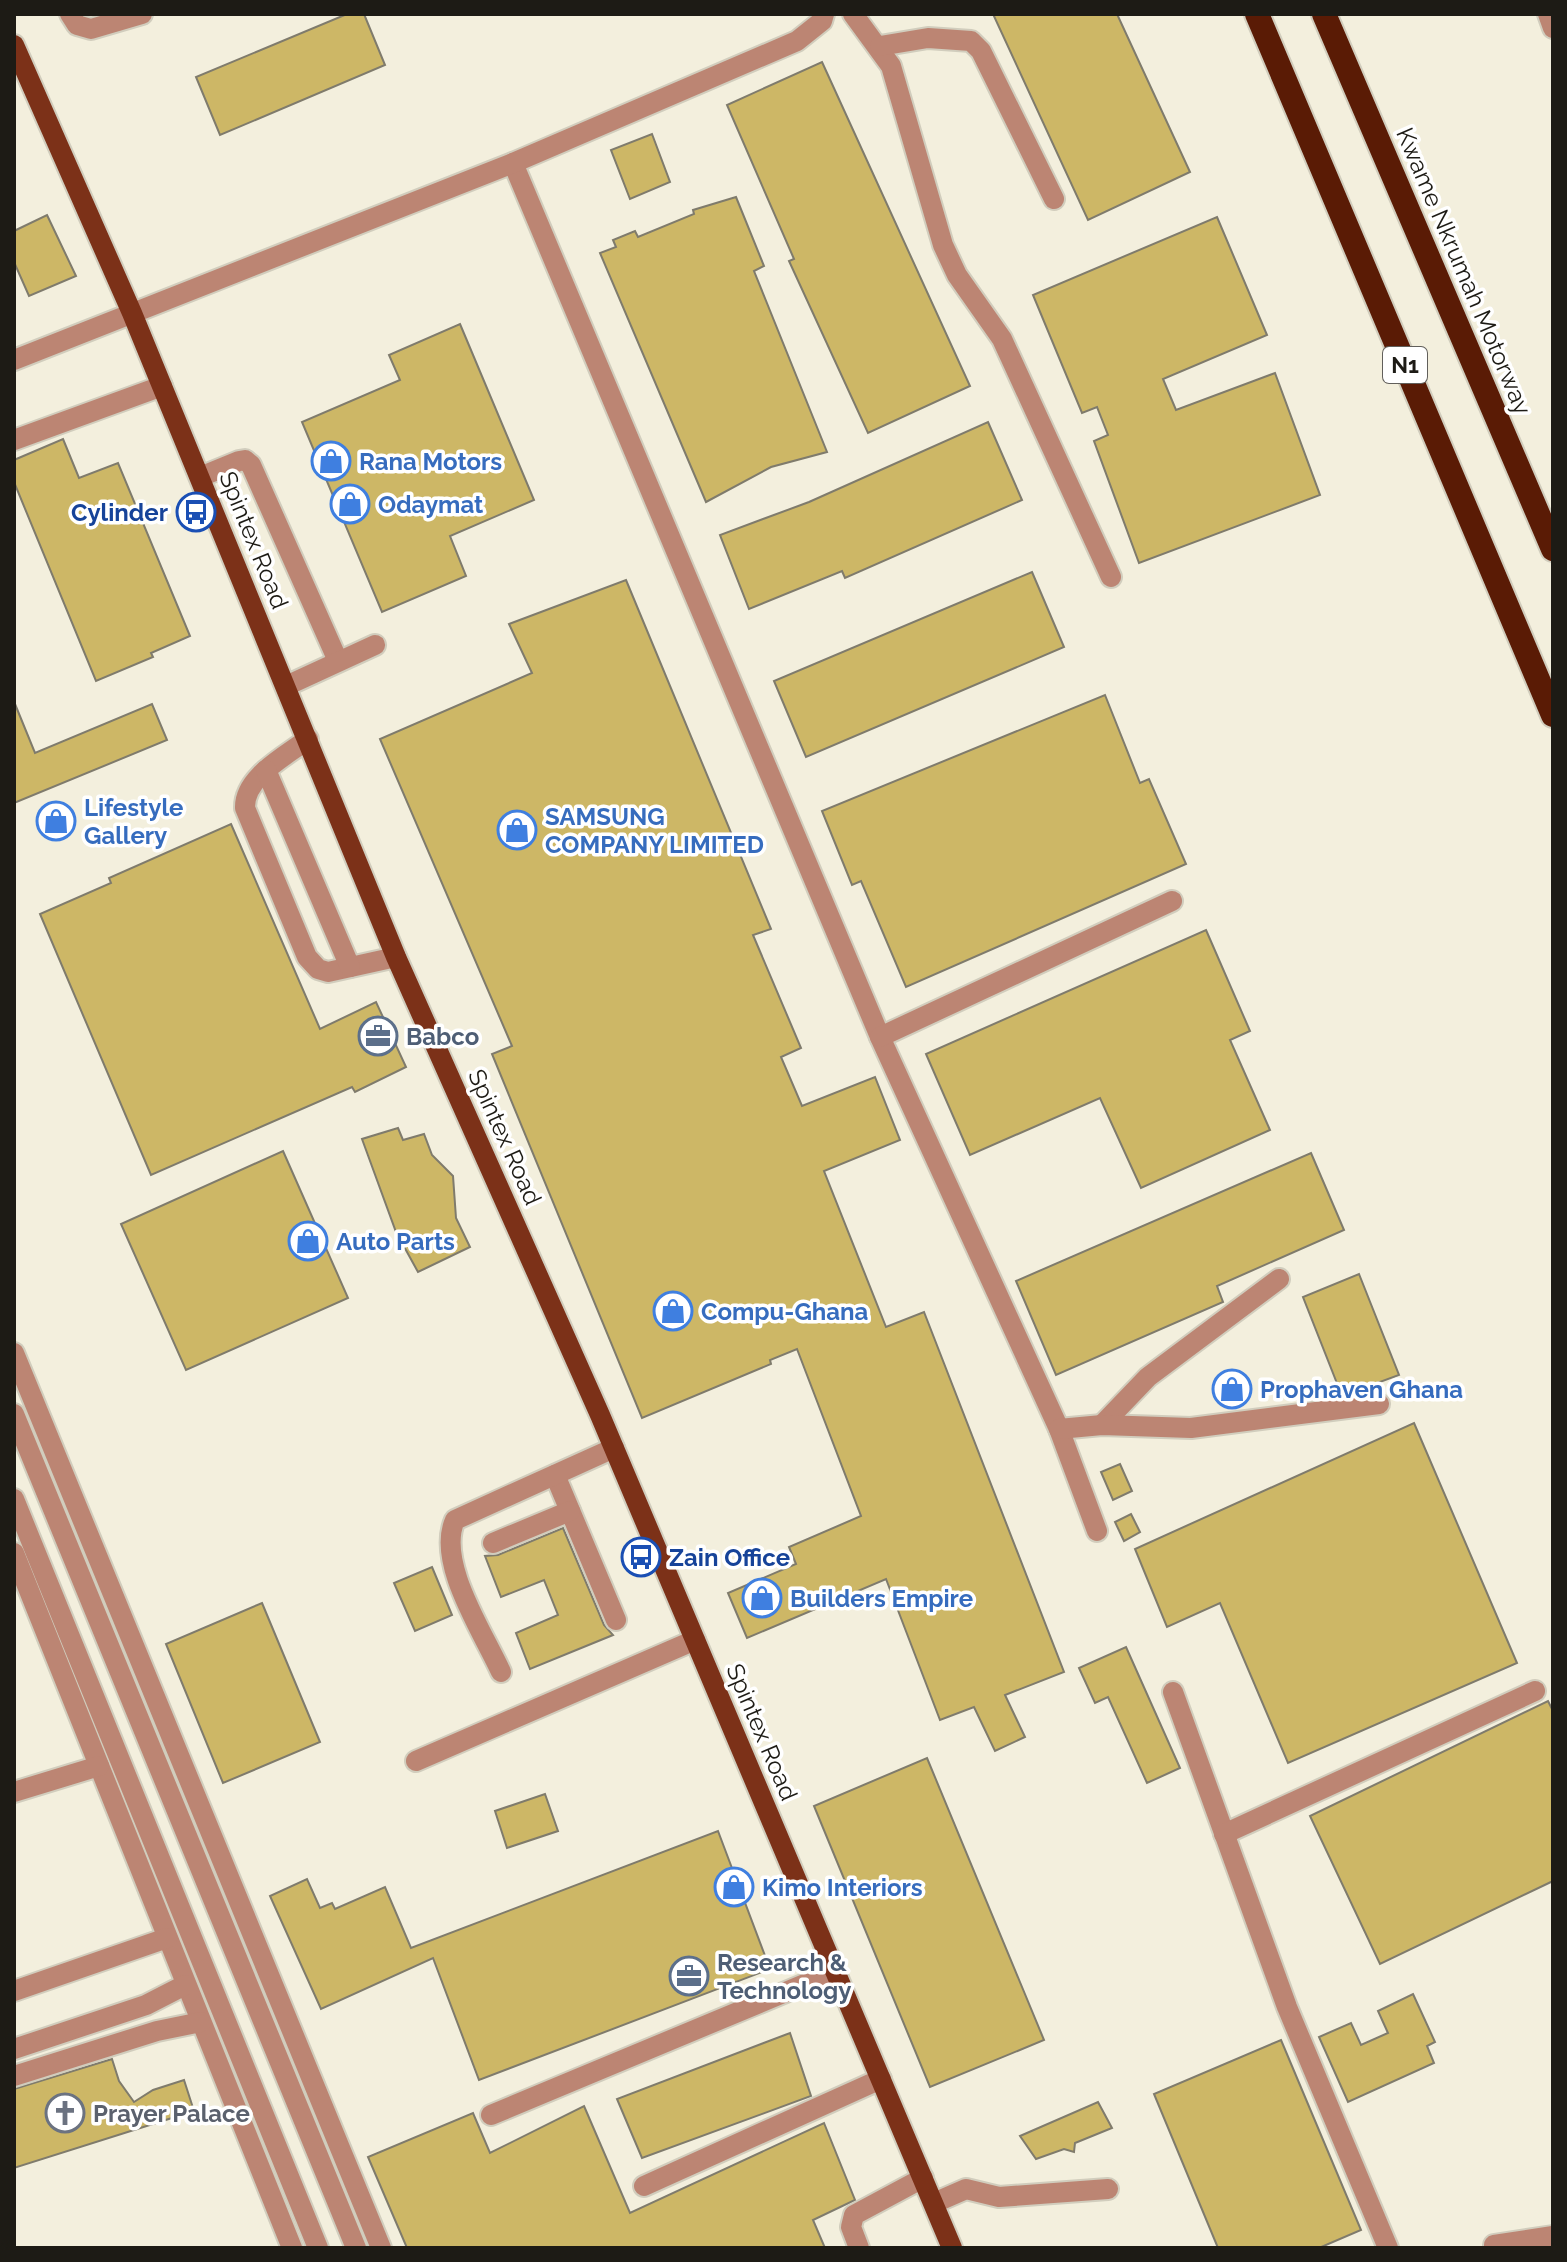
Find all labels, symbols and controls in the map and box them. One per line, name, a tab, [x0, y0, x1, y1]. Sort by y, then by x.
street label: Kwame Nkrumah Motorway	[1390, 123, 1538, 419]
road number: N1	[1383, 347, 1427, 383]
shop icon: Rana Motors	[310, 440, 352, 482]
place label: Rana Motors	[359, 447, 502, 476]
street label: Spintex Road	[213, 467, 295, 613]
shop icon: Odaymat	[329, 483, 371, 525]
place label: Odaymat	[378, 490, 483, 519]
bus stop icon: Cylinder	[175, 491, 217, 533]
place label: Cylinder	[71, 498, 168, 527]
place label: Lifestyle Gallery	[84, 793, 183, 850]
shop icon: Lifestyle Gallery	[35, 800, 77, 842]
place label: SAMSUNG COMPANY LIMITED	[545, 802, 764, 859]
shop icon: SAMSUNG COMPANY LIMITED	[496, 809, 538, 851]
office icon: Babco	[357, 1015, 399, 1057]
place label: Babco	[406, 1022, 479, 1051]
street label: Spintex Road	[462, 1065, 548, 1209]
shop icon: Auto Parts	[287, 1220, 329, 1262]
place label: Auto Parts	[336, 1227, 455, 1256]
shop icon: Compu-Ghana	[652, 1290, 694, 1332]
place label: Compu-Ghana	[701, 1297, 869, 1326]
shop icon: Prophaven Ghana	[1211, 1368, 1253, 1410]
place label: Prophaven Ghana	[1260, 1375, 1463, 1404]
bus stop icon: Zain Office	[620, 1536, 662, 1578]
place label: Zain Office	[669, 1543, 790, 1572]
shop icon: Builders Empire	[741, 1577, 783, 1619]
place label: Builders Empire	[790, 1584, 973, 1613]
street label: Spintex Road	[720, 1659, 804, 1805]
shop icon: Kimo Interiors	[713, 1866, 755, 1908]
place label: Kimo Interiors	[762, 1873, 923, 1902]
place label: Research & Technology	[717, 1948, 852, 2005]
office icon: Research & Technology	[668, 1955, 710, 1997]
church icon: Prayer Palace	[44, 2092, 86, 2134]
place label: Prayer Palace	[93, 2099, 250, 2128]

